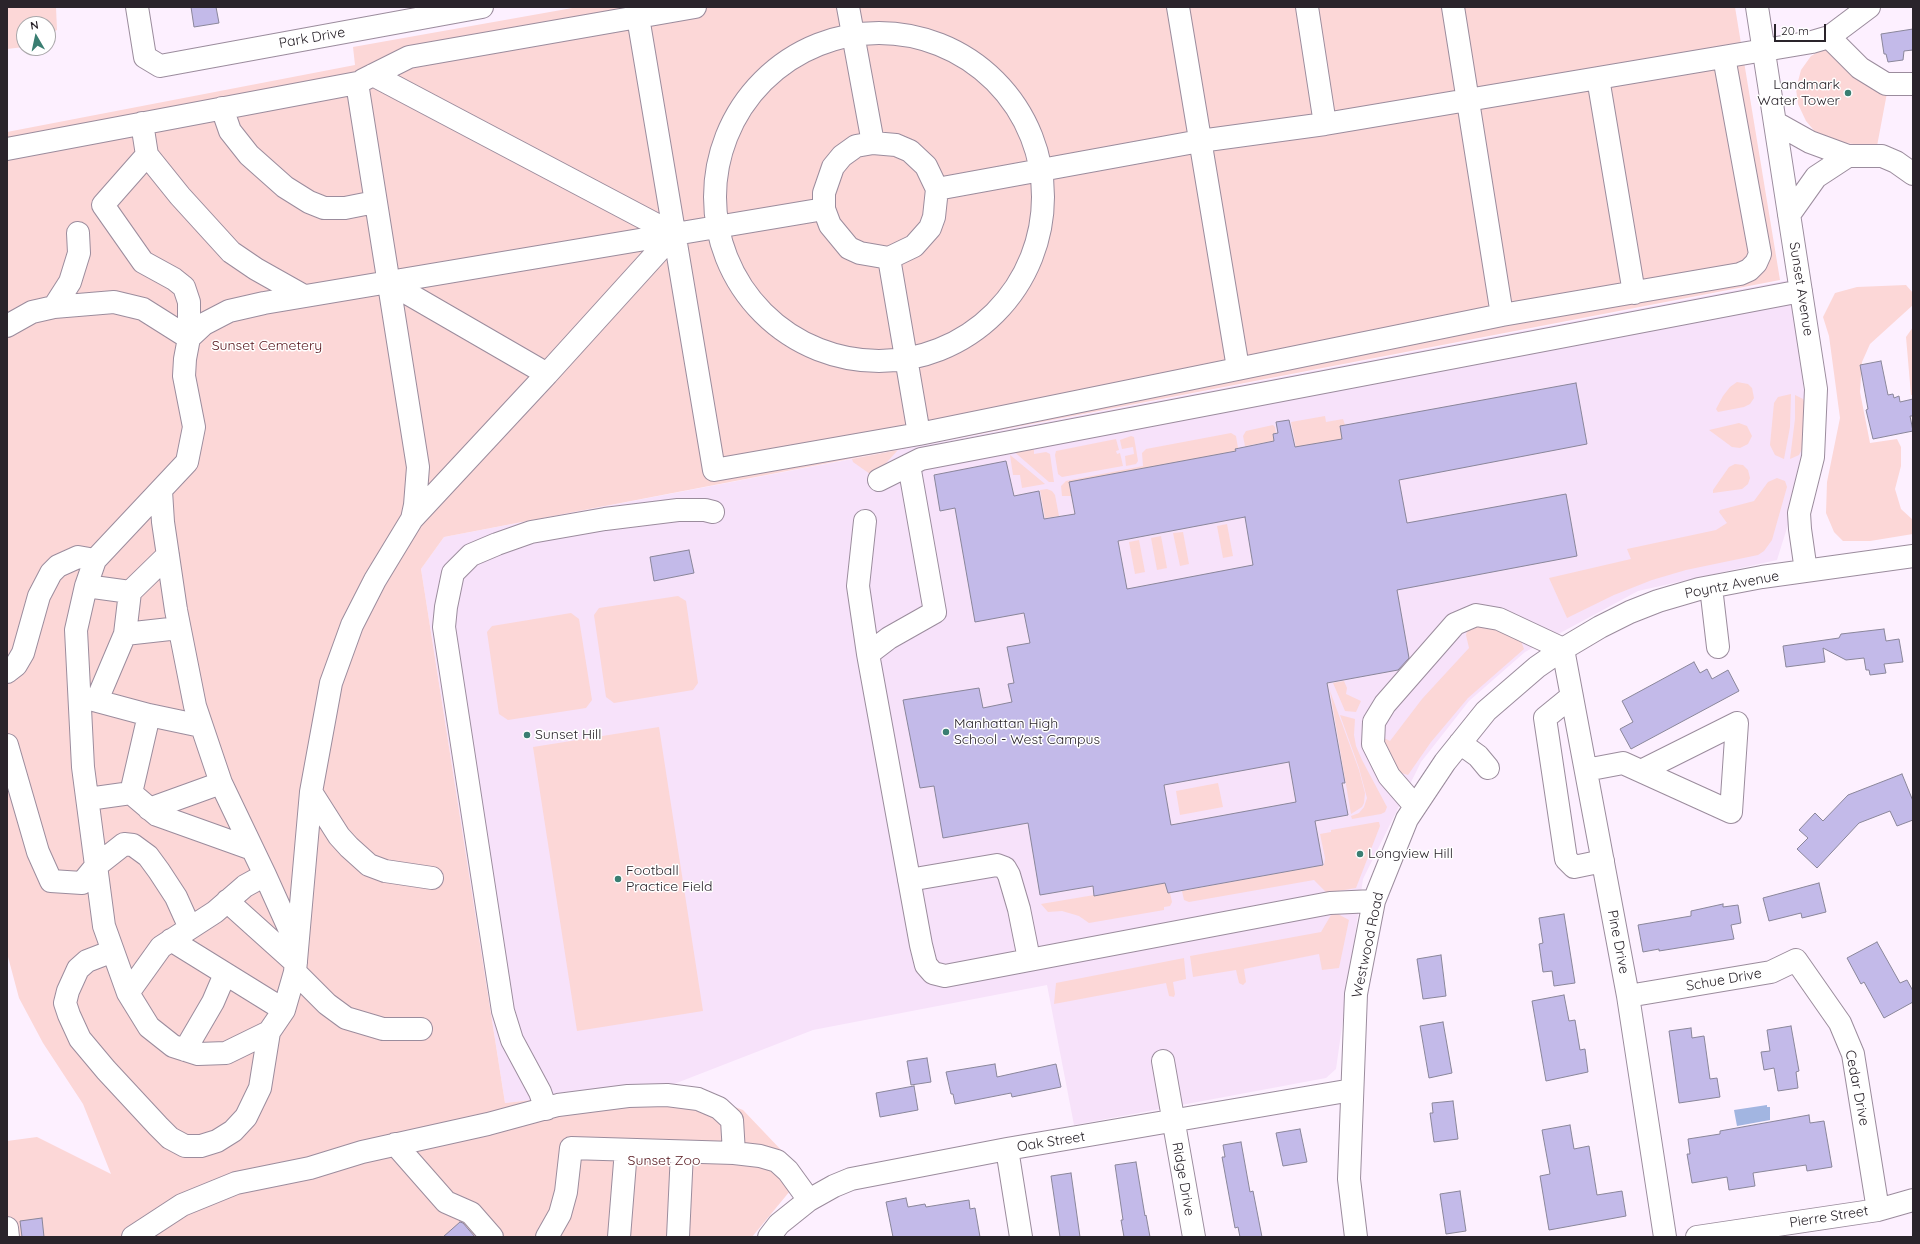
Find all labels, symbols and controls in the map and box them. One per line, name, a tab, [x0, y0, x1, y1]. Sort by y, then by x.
north arrow	[16, 16, 56, 56]
scale bar	[1776, 16, 1828, 42]
text: N	[29, 18, 39, 33]
text: 20 m	[1781, 23, 1809, 38]
street label: Park Drive	[277, 24, 347, 52]
place label: Landmark Water Tower	[1757, 77, 1840, 110]
marker: Landmark Water Tower	[1843, 88, 1853, 98]
street label: Sunset Avenue	[1785, 241, 1817, 337]
park label: Sunset Cemetery	[212, 338, 322, 354]
street label: Poyntz Avenue	[1683, 568, 1781, 602]
place label: Manhattan High School - West Campus	[954, 716, 1100, 748]
place label: Sunset Hill	[535, 727, 601, 743]
marker: Manhattan High School - West Campus	[941, 727, 951, 737]
marker: Sunset Hill	[522, 730, 532, 740]
place label: Longview Hill	[1368, 846, 1453, 862]
marker: Longview Hill	[1355, 849, 1365, 859]
place label: Football Practice Field	[626, 863, 712, 896]
marker: Football Practice Field	[613, 874, 623, 884]
street label: Westwood Road	[1349, 891, 1387, 999]
street label: Pine Drive	[1604, 909, 1632, 975]
street label: Schue Drive	[1685, 965, 1763, 995]
street label: Cedar Drive	[1841, 1049, 1873, 1127]
street label: Oak Street	[1016, 1128, 1086, 1156]
street label: Ridge Drive	[1168, 1141, 1198, 1217]
park label: Sunset Zoo	[628, 1153, 700, 1169]
street label: Pierre Street	[1788, 1202, 1870, 1232]

